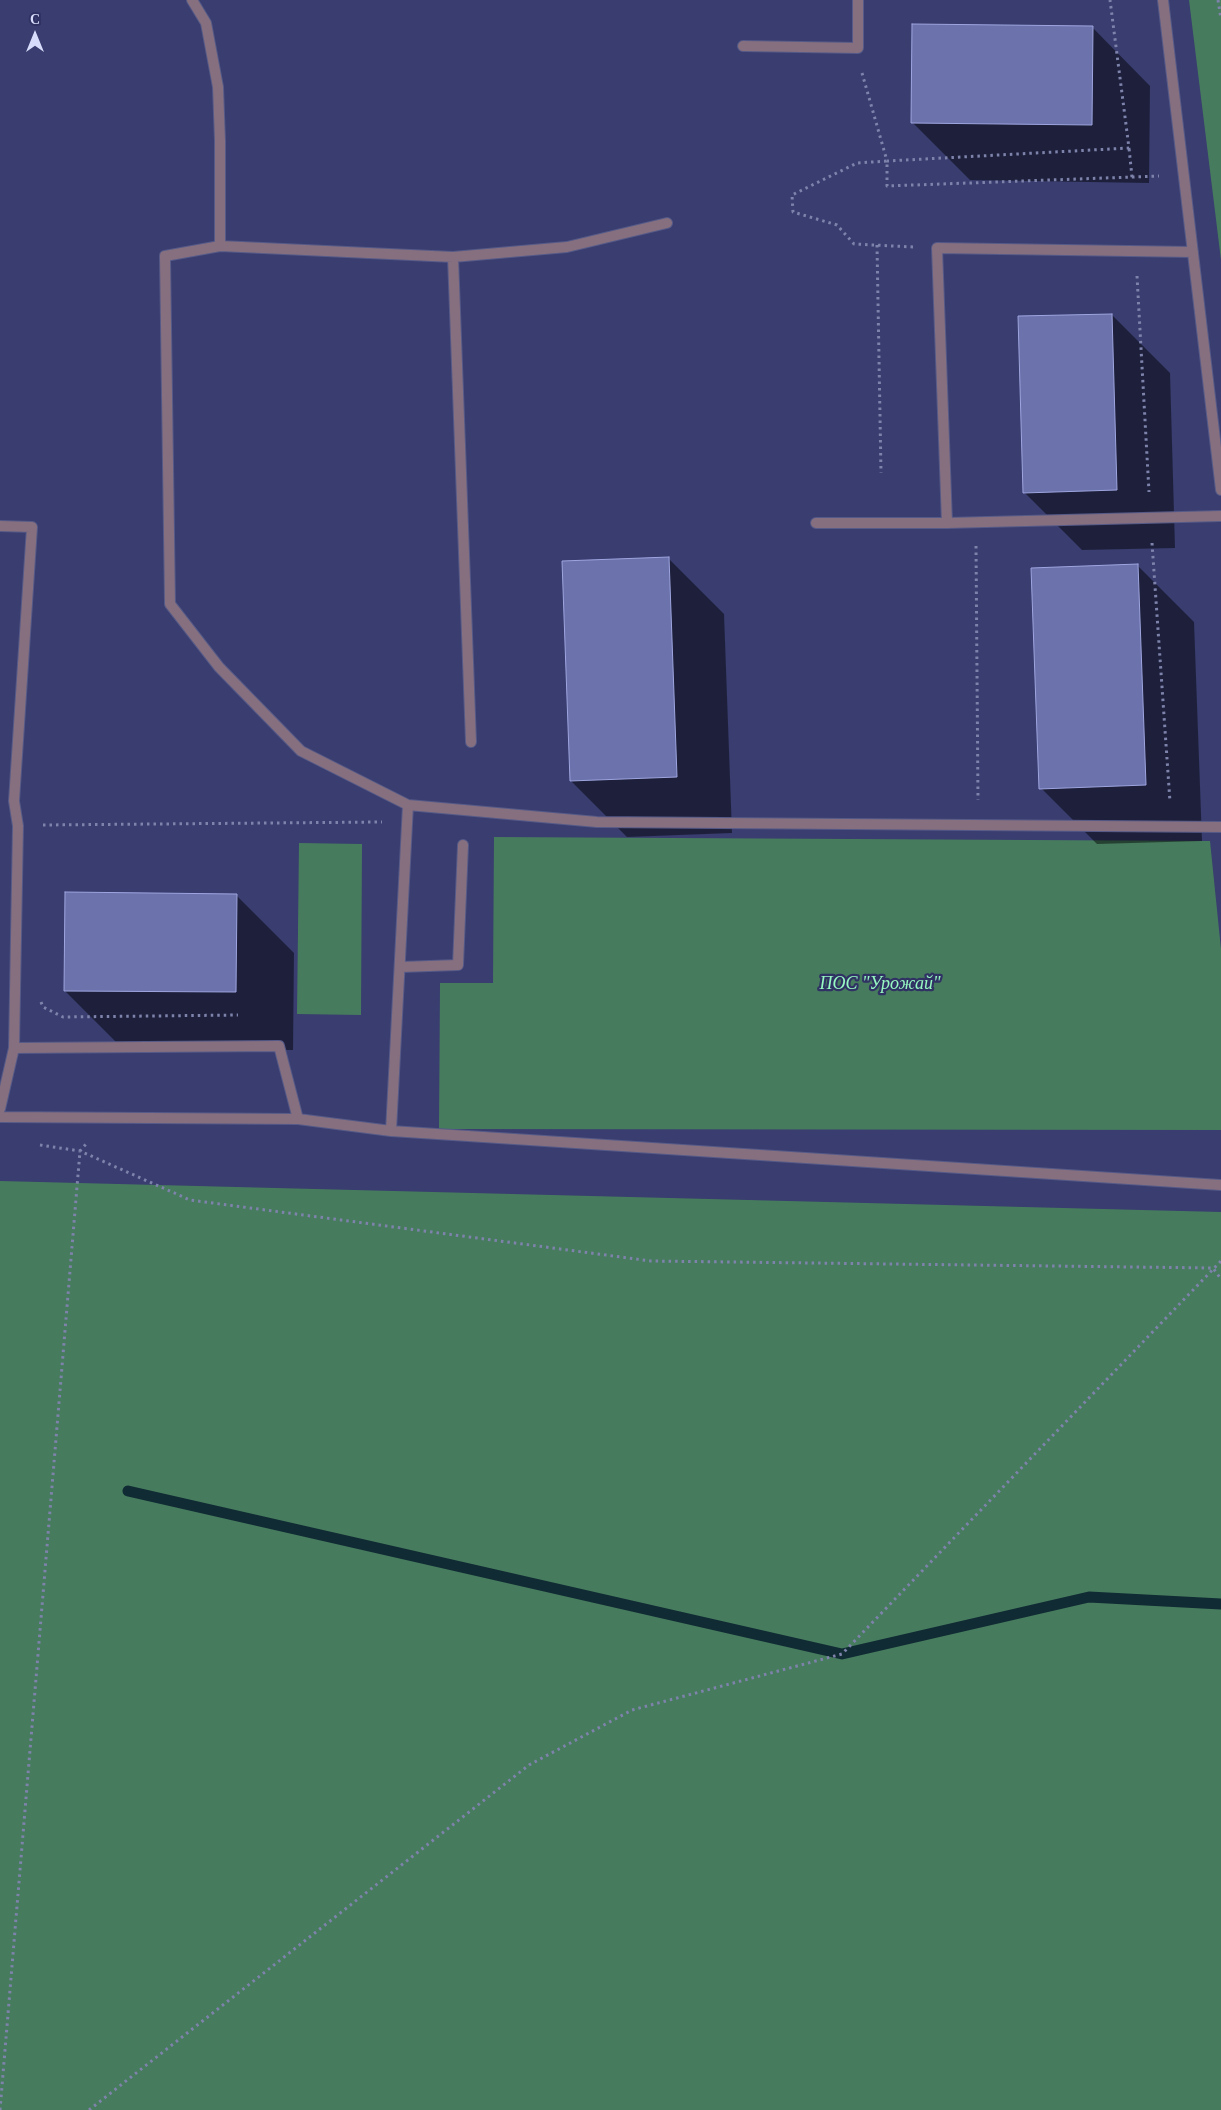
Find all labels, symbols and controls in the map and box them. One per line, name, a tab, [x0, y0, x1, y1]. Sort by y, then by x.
north arrow	[10, 10, 60, 60]
text: С	[30, 12, 40, 27]
park label: ПОС "Урожай"	[819, 973, 941, 995]

